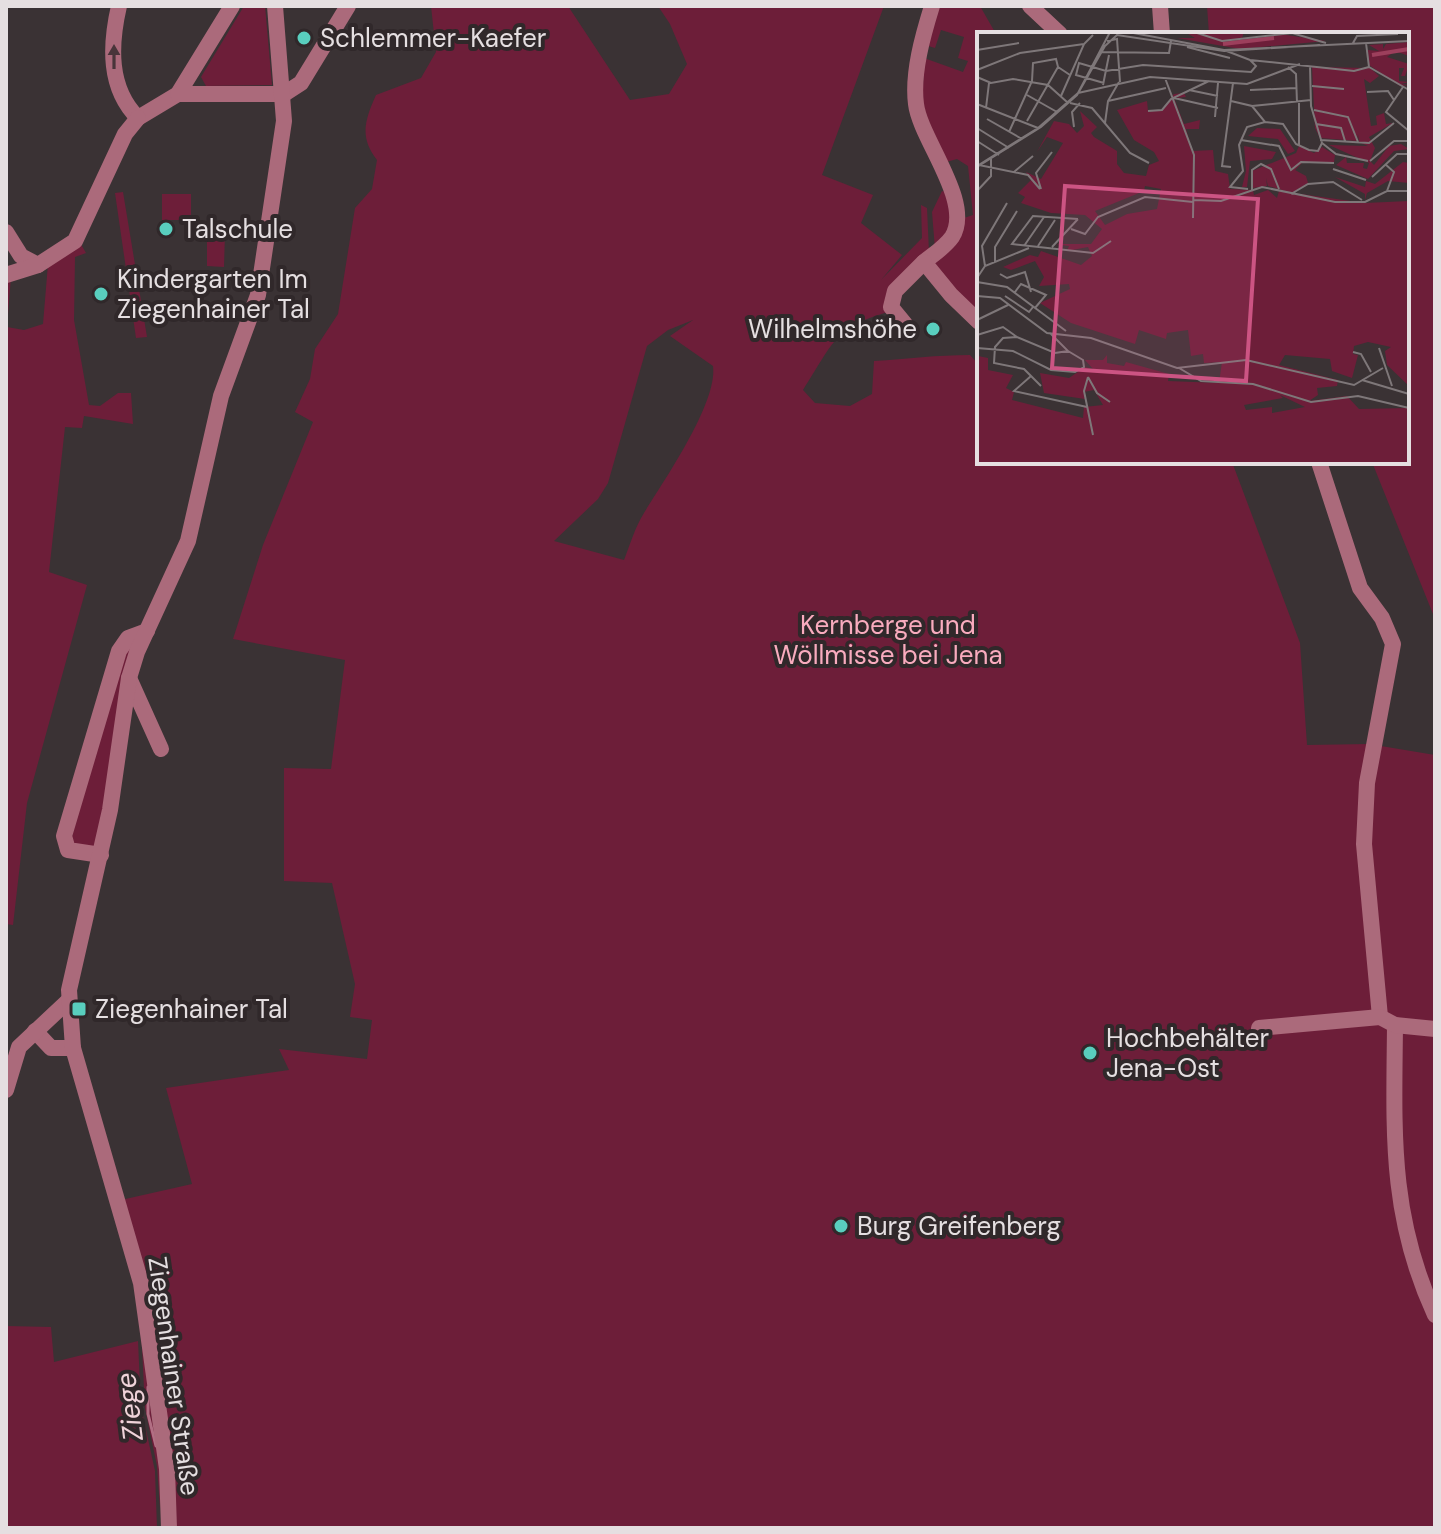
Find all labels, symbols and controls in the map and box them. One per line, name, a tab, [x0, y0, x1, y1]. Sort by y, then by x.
place label: Schlemmer-Kaefer	[320, 21, 547, 55]
marker: Schlemmer-Kaefer	[295, 29, 313, 47]
inset map	[977, 32, 1409, 464]
one-way arrow	[108, 44, 120, 69]
place label: Talschule	[182, 212, 293, 246]
marker: Talschule	[157, 220, 175, 238]
place label: Kindergarten Im Ziegenhainer Tal	[117, 262, 310, 326]
marker: Kindergarten Im Ziegenhainer Tal	[92, 285, 110, 303]
place label: Wilhelmshöhe	[748, 312, 917, 346]
marker: Wilhelmshöhe	[924, 320, 942, 338]
park label: Kernberge und Wöllmisse bei Jena	[773, 608, 1003, 672]
place label: Ziegenhainer Tal	[95, 992, 288, 1026]
marker: Ziegenhainer Tal	[70, 1000, 88, 1018]
place label: Hochbehälter Jena-Ost	[1106, 1021, 1269, 1085]
marker: Hochbehälter Jena-Ost	[1081, 1044, 1099, 1062]
place label: Burg Greifenberg	[857, 1209, 1061, 1243]
marker: Burg Greifenberg	[832, 1217, 850, 1235]
street label: Ziegenhainer Straße	[140, 1254, 208, 1498]
water label: Ziege	[107, 1371, 152, 1443]

